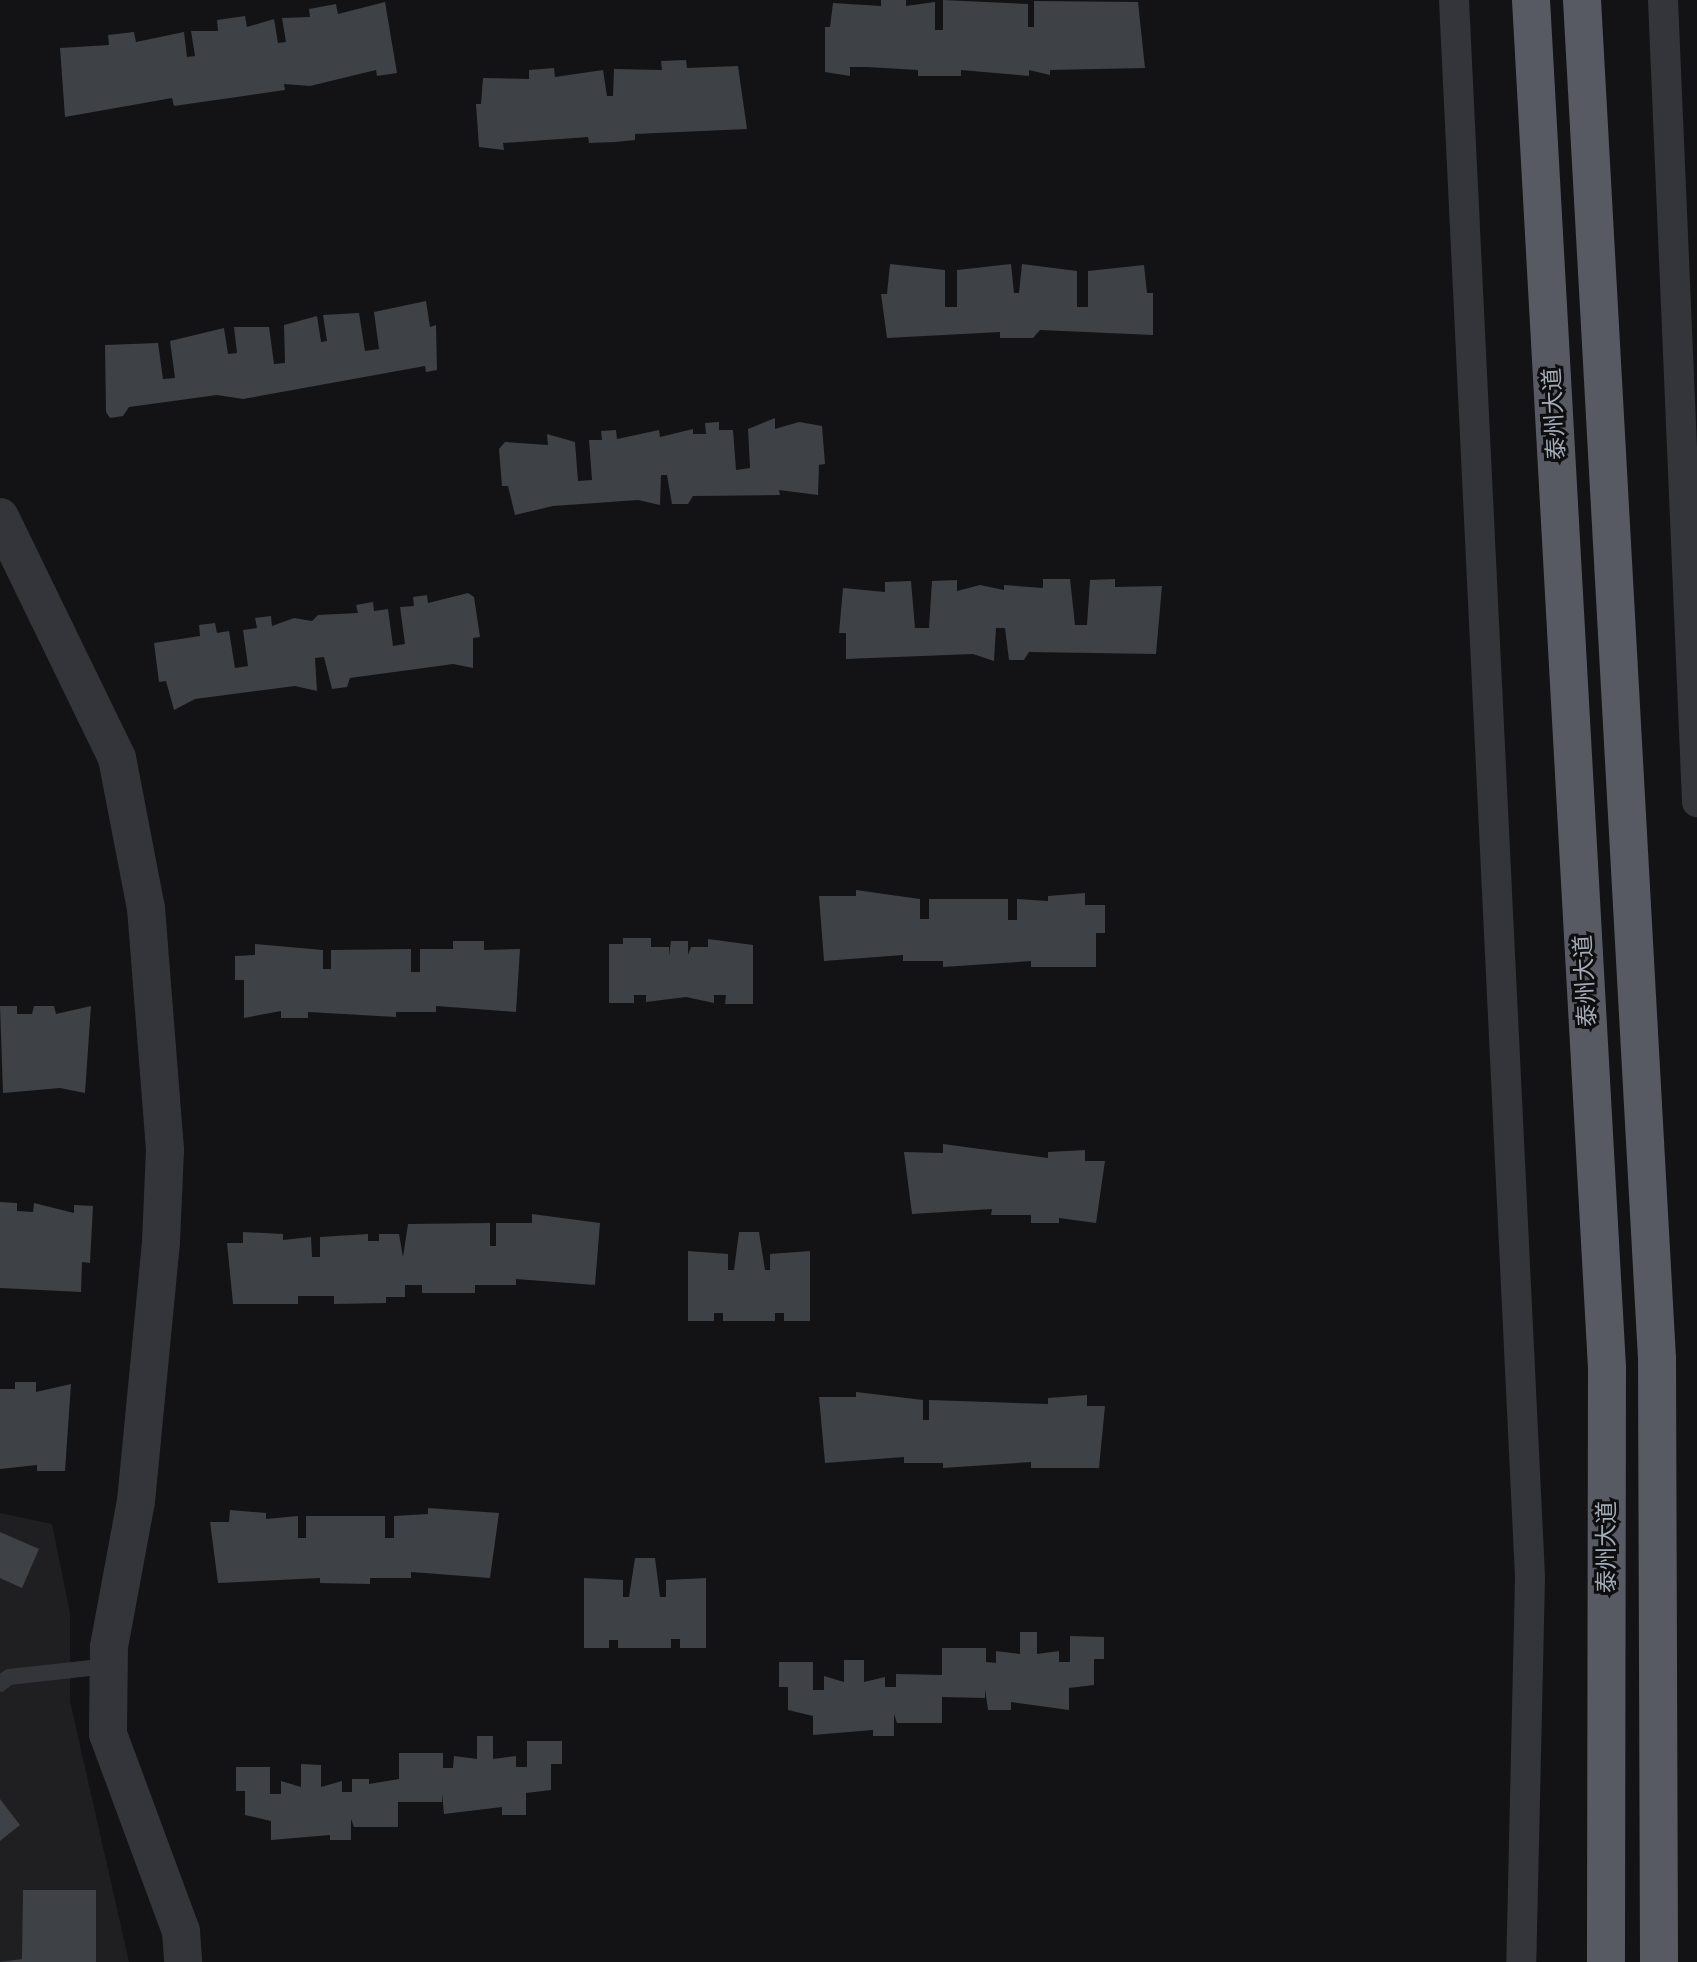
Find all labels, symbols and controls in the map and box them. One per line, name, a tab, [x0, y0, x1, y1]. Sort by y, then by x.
street label: 泰州大道	[1538, 367, 1570, 461]
street label: 泰州大道	[1569, 934, 1601, 1028]
street label: 泰州大道	[1592, 1501, 1620, 1593]

